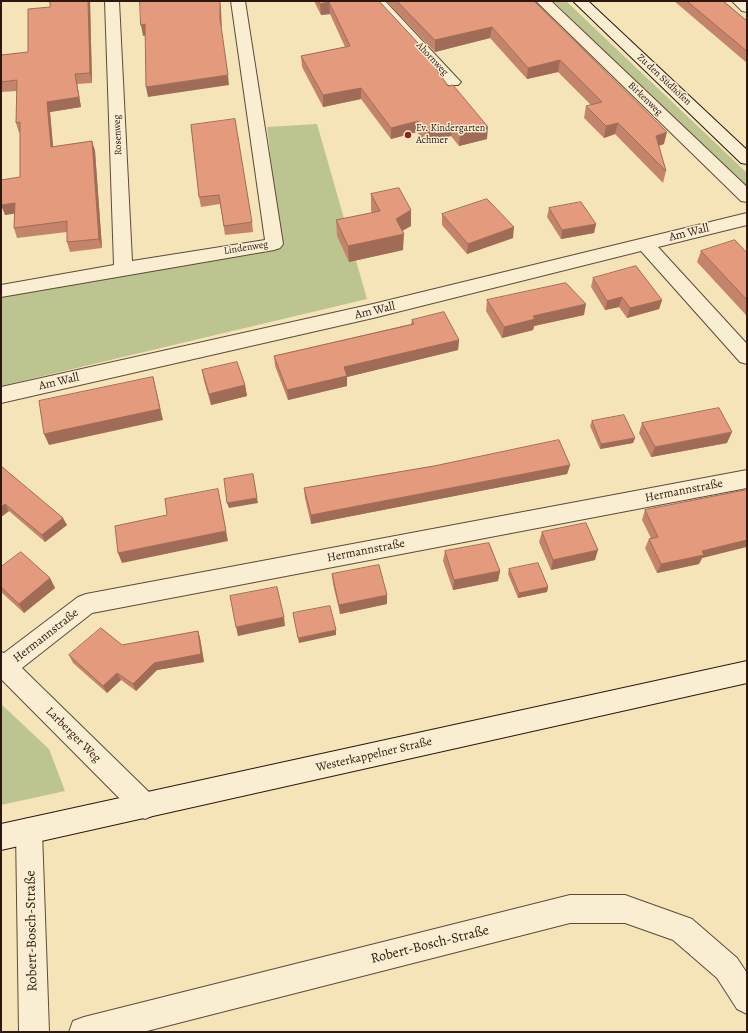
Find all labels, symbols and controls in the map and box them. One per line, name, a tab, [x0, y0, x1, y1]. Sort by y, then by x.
street label: Ahornweg	[414, 40, 450, 78]
street label: Zu den Südhöfen	[634, 52, 694, 108]
street label: Birkenweg	[625, 80, 665, 118]
street label: Rosenweg	[111, 114, 125, 156]
place label: Ev. Kindergarten Achmer	[416, 123, 485, 146]
marker: Ev. Kindergarten Achmer	[403, 130, 413, 140]
street label: Am Wall	[667, 221, 711, 245]
street label: Lindenweg	[223, 239, 269, 257]
street label: Am Wall	[354, 299, 396, 323]
street label: Am Wall	[38, 370, 80, 394]
street label: Hermannstraße	[644, 476, 724, 506]
street label: Hermannstraße	[326, 536, 406, 566]
street label: Hermannstraße	[11, 606, 81, 666]
street label: Larberger Weg	[42, 704, 104, 766]
street label: Westerkappelner Straße	[315, 735, 433, 775]
street label: Robert-Bosch-Straße	[23, 870, 41, 992]
street label: Robert-Bosch-Straße	[369, 922, 491, 968]

